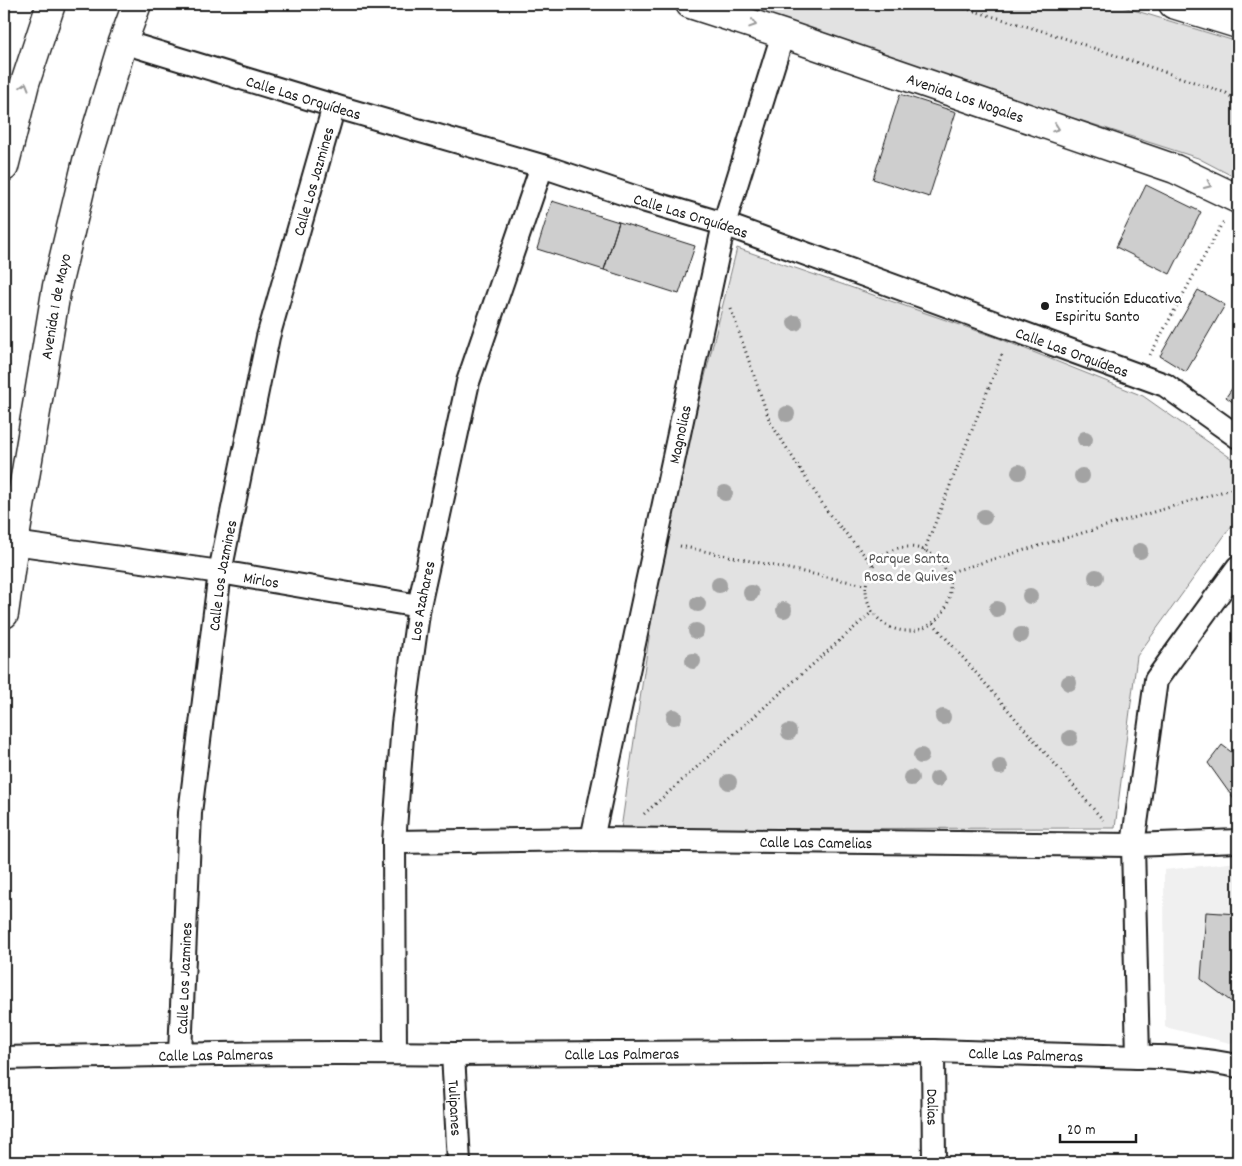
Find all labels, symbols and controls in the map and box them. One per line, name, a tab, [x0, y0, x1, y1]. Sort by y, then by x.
one-way arrow	[748, 19, 757, 29]
street label: Avenida Los Nogales	[903, 68, 1027, 130]
street label: Calle Las Orquídeas	[243, 71, 364, 127]
one-way arrow	[19, 81, 30, 90]
one-way arrow	[1051, 122, 1059, 132]
street label: Calle Los Jazmines	[288, 124, 342, 239]
one-way arrow	[1203, 179, 1212, 189]
street label: Calle Las Orquídeas	[630, 189, 751, 246]
street label: Avenida 1 de Mayo	[36, 251, 78, 361]
place label: Institución Educativa Espiritu Santo	[1055, 288, 1182, 329]
marker: Institución Educativa Espiritu Santo	[1039, 300, 1051, 312]
street label: Calle Las Orquídeas	[1012, 322, 1132, 385]
street label: Magnolias	[664, 403, 699, 466]
street label: Calle Los Jazmines	[204, 518, 244, 633]
park label: Parque Santa Rosa de Quives	[864, 548, 955, 589]
street label: Los Azahares	[405, 559, 443, 643]
street label: Mirlos	[241, 567, 281, 596]
street label: Calle Las Camelias	[759, 832, 873, 856]
street label: Calle Los Jazmines	[172, 921, 199, 1035]
street label: Calle Las Palmeras	[968, 1043, 1084, 1069]
street label: Calle Las Palmeras	[158, 1044, 274, 1069]
street label: Calle Las Palmeras	[564, 1044, 680, 1067]
street label: Tulipanes	[440, 1079, 467, 1137]
street label: Dalias	[919, 1089, 943, 1126]
scale bar	[1060, 1111, 1136, 1143]
text: 20 m	[1067, 1120, 1095, 1142]

